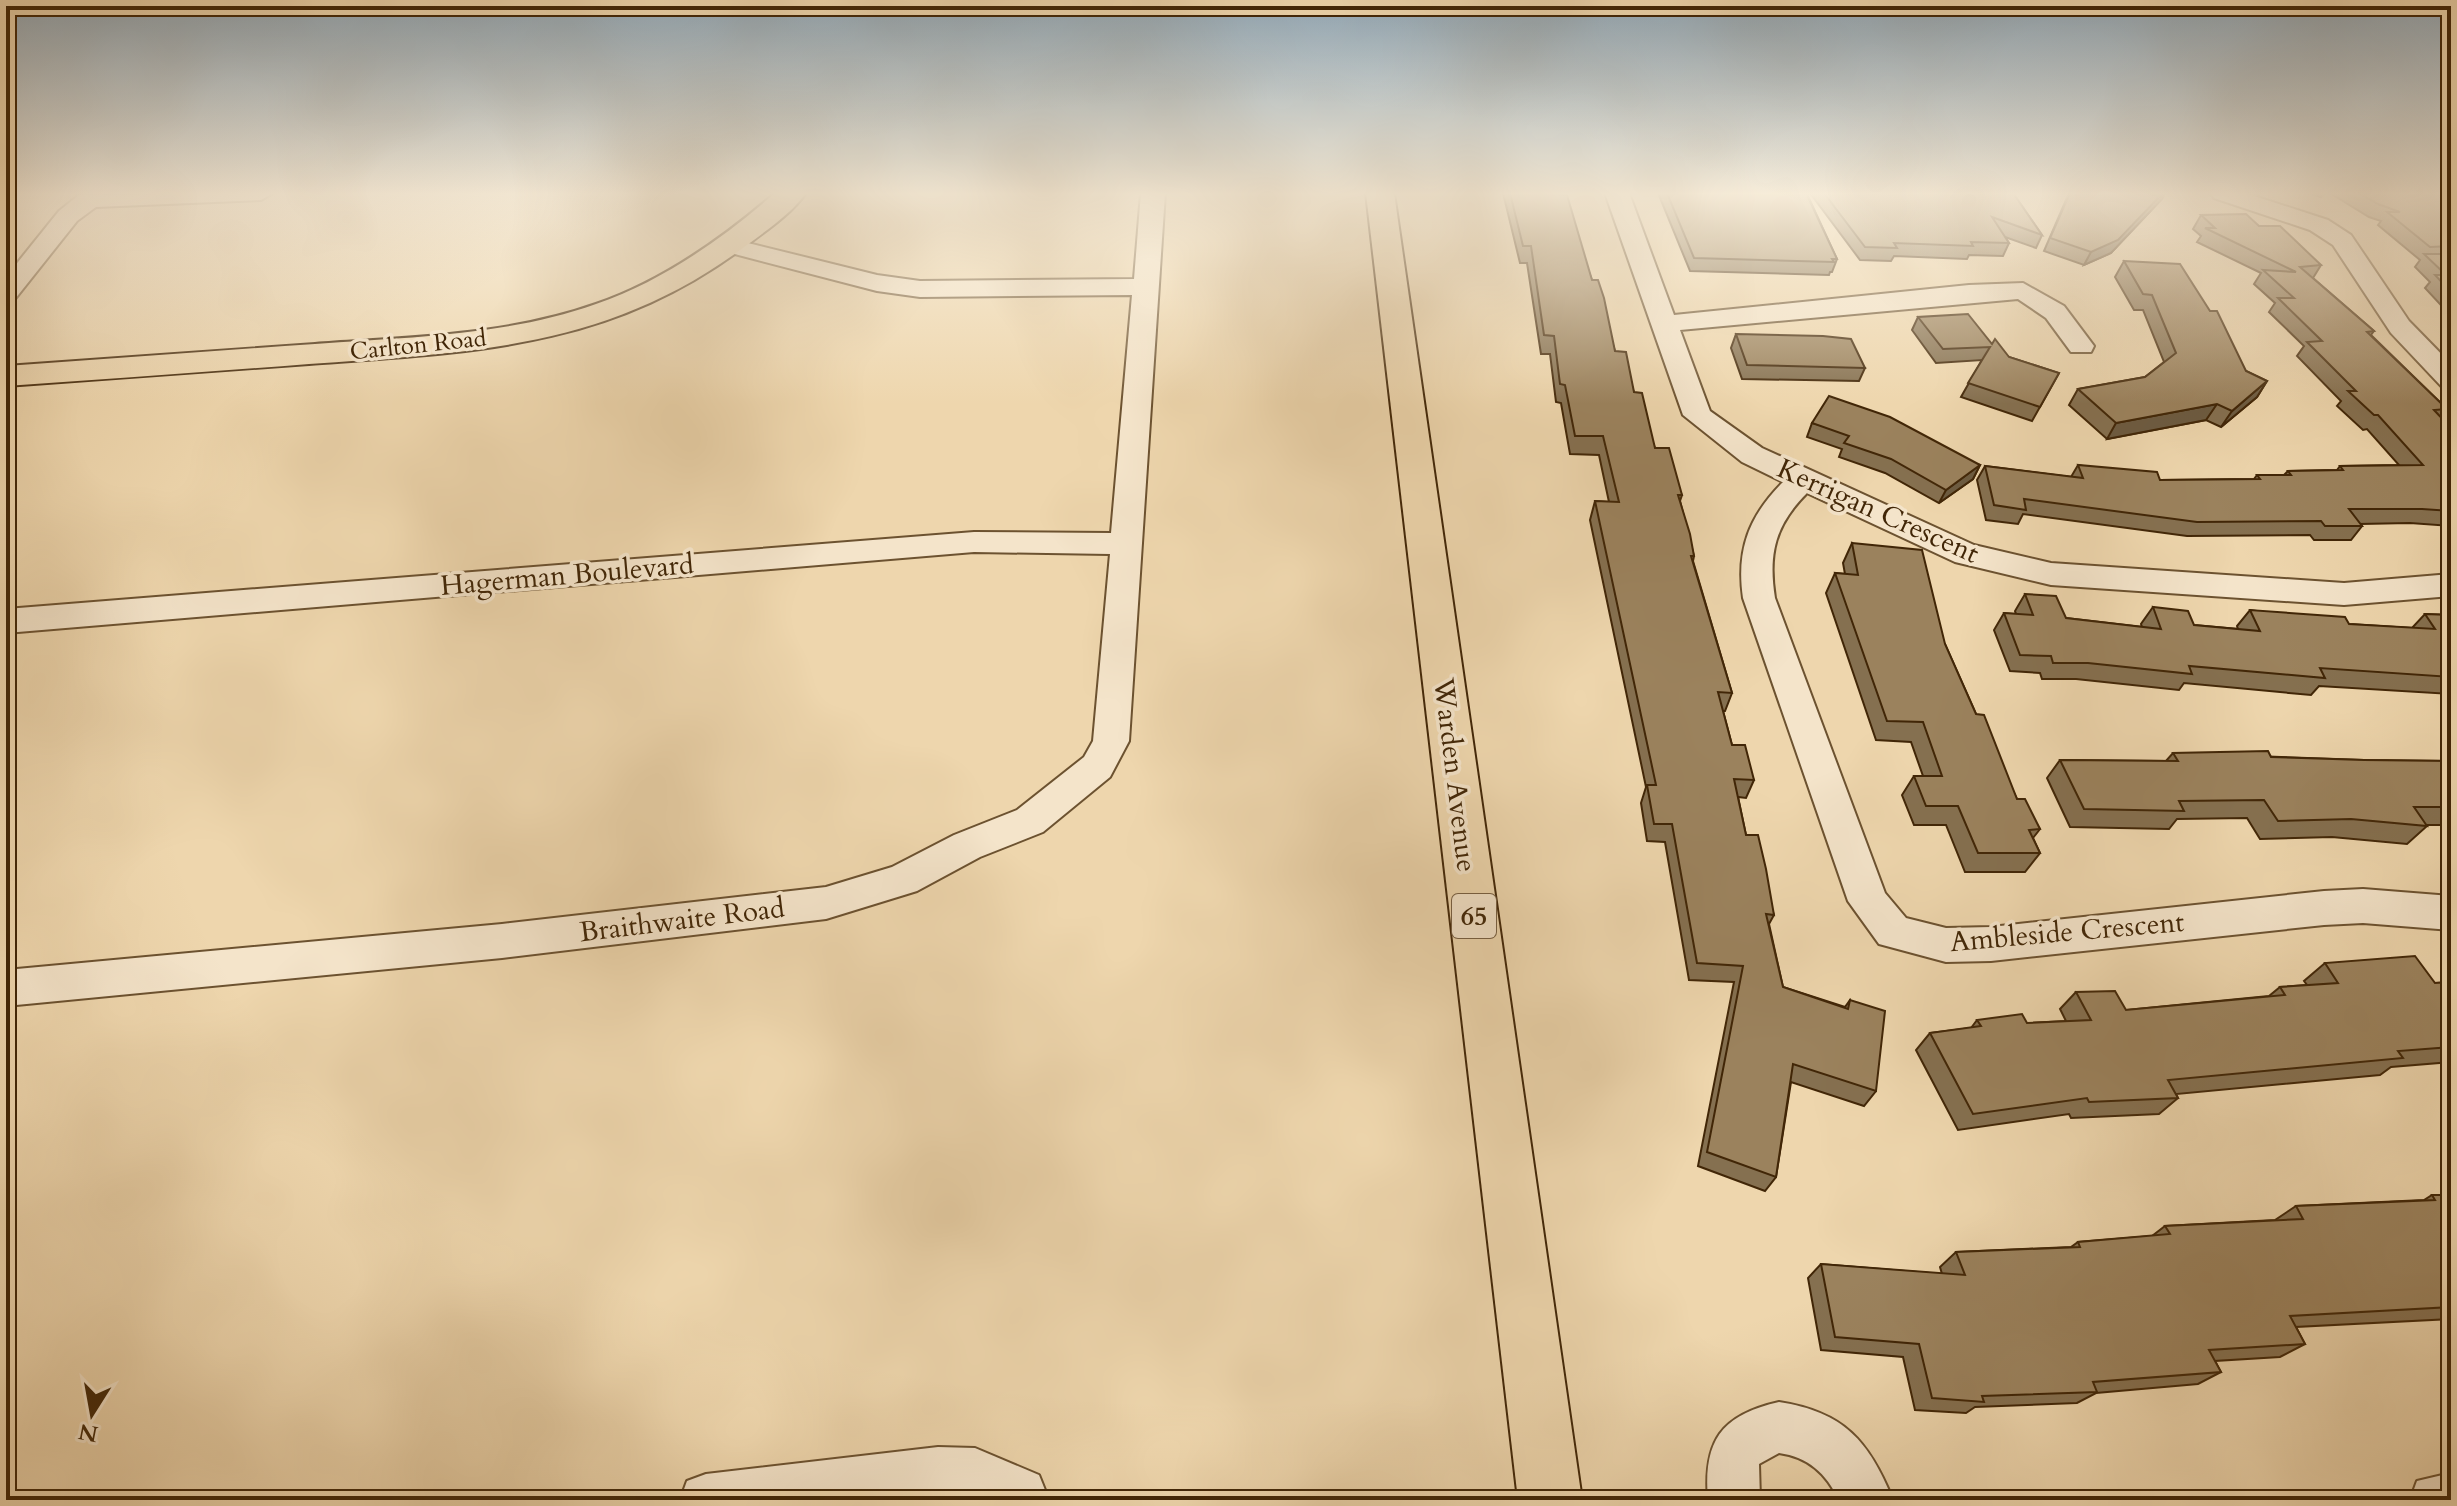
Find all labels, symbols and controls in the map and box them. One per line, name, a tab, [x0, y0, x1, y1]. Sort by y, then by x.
street label: Carlton Road	[348, 321, 488, 369]
street label: Kerrigan Crescent	[1771, 450, 1985, 573]
street label: Hagerman Boulevard	[439, 545, 695, 605]
street label: Warden Avenue	[1424, 675, 1486, 874]
street label: Braithwaite Road	[577, 889, 787, 951]
road number: 65	[1452, 894, 1496, 938]
street label: Ambleside Crescent	[1948, 903, 2186, 961]
north arrow	[52, 1374, 132, 1454]
text: N	[76, 1416, 101, 1449]

